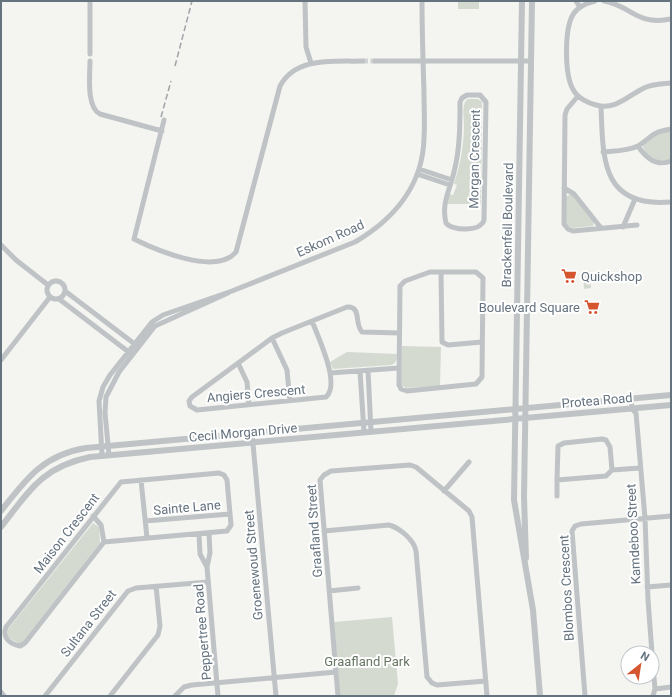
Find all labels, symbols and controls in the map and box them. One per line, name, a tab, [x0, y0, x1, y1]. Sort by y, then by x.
street label: Morgan Crescent	[466, 109, 483, 209]
street label: Brackenfell Boulevard	[499, 162, 516, 288]
street label: Eskom Road	[294, 217, 366, 260]
supermarket icon: Quickshop	[560, 267, 578, 285]
place label: Quickshop	[581, 269, 642, 284]
supermarket icon: Boulevard Square	[583, 298, 601, 316]
place label: Boulevard Square	[479, 300, 580, 315]
street label: Angiers Crescent	[206, 382, 306, 405]
street label: Protea Road	[561, 390, 633, 411]
street label: Cecil Morgan Drive	[188, 420, 298, 445]
street label: Kamdeboo Street	[623, 483, 644, 585]
street label: Graafland Street	[304, 484, 325, 578]
street label: Maison Crescent	[30, 490, 102, 576]
street label: Sainte Lane	[153, 497, 221, 518]
street label: Groenewoud Street	[241, 509, 266, 621]
street label: Blombos Crescent	[556, 535, 577, 641]
street label: Peppertree Road	[191, 583, 214, 681]
street label: Sultana Street	[58, 587, 119, 660]
north arrow	[620, 645, 660, 685]
text: N	[638, 649, 652, 664]
park label: Graafland Park	[324, 654, 410, 669]

